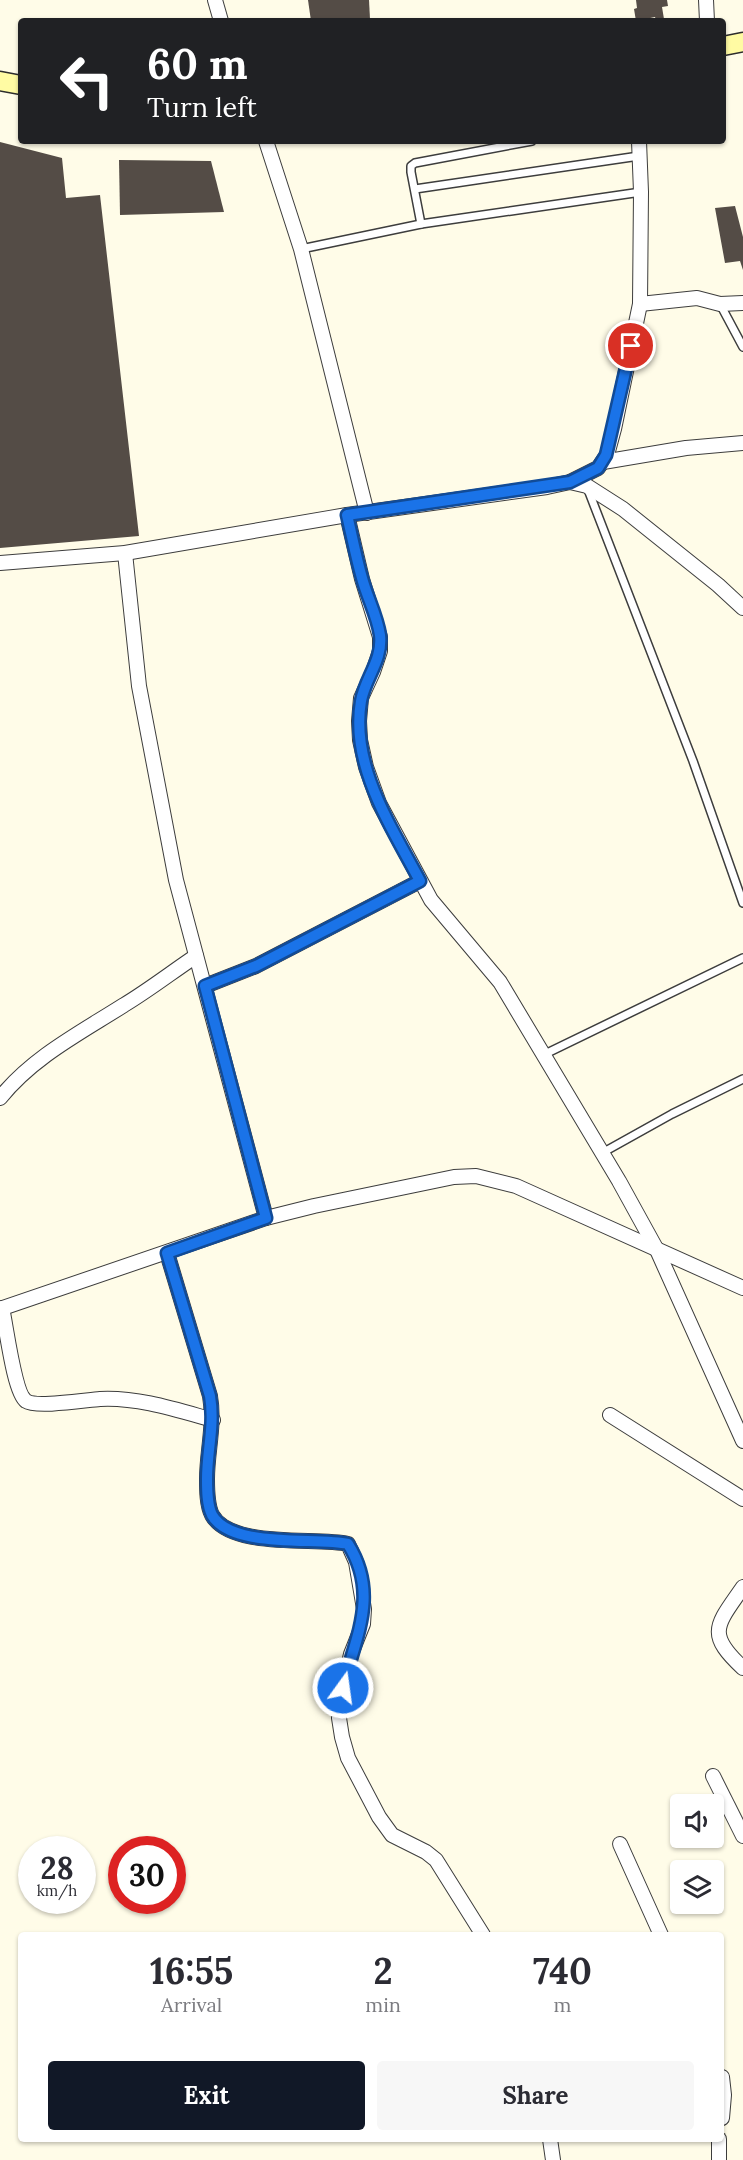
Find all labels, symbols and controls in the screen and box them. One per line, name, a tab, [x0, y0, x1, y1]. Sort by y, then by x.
text: 60 m	[147, 37, 248, 91]
icon: left	[48, 42, 126, 120]
text: Turn left	[147, 90, 257, 124]
pin	[605, 320, 656, 371]
icon: arrive	[614, 329, 647, 362]
position arrow	[311, 1656, 375, 1720]
map controls	[670, 1794, 724, 1914]
button: sound	[670, 1794, 724, 1848]
speed limit sign: 30	[108, 1836, 186, 1914]
text: 28	[40, 1849, 74, 1887]
button: layers	[670, 1860, 724, 1914]
text: km/h	[37, 1881, 77, 1900]
text: 16:55	[150, 1948, 233, 1994]
text: 2	[374, 1948, 393, 1994]
text: 740	[533, 1948, 592, 1994]
text: Arrival	[161, 1992, 222, 2017]
text: min	[365, 1992, 401, 2017]
text: m	[554, 1992, 571, 2017]
button: Exit	[48, 2061, 365, 2130]
button: Share	[377, 2061, 694, 2130]

